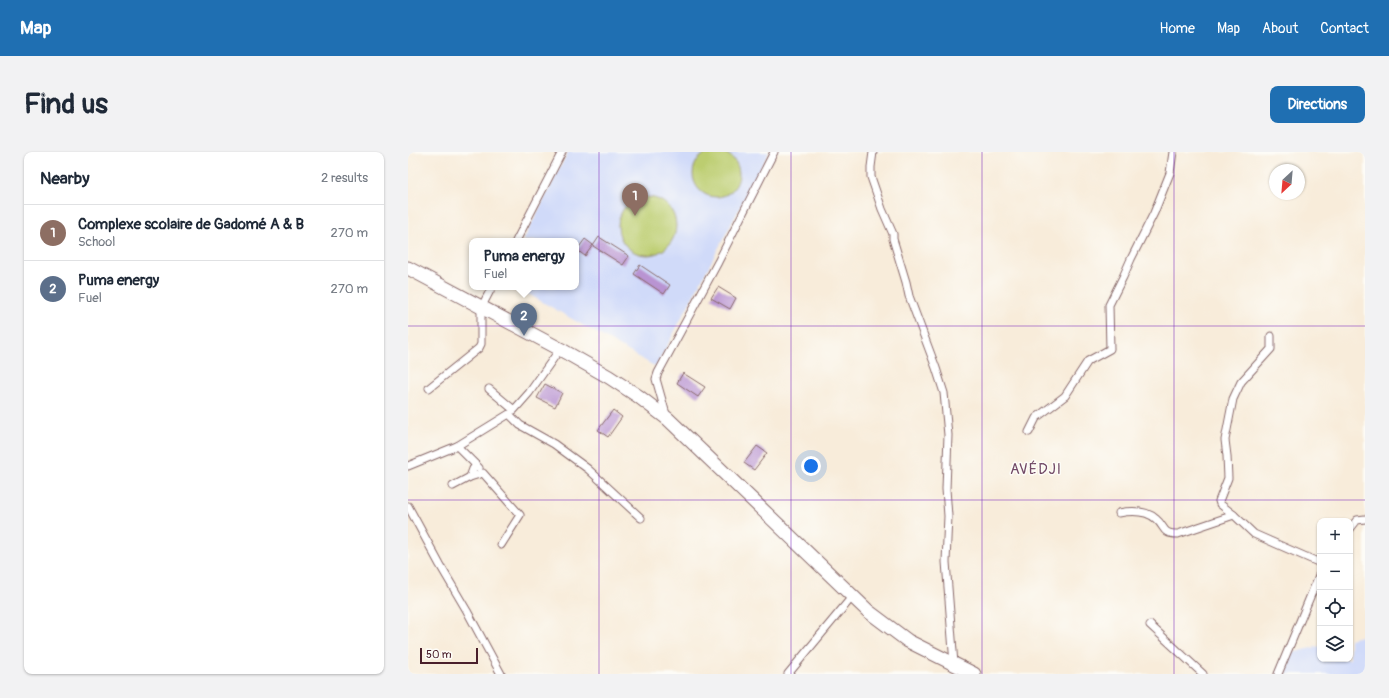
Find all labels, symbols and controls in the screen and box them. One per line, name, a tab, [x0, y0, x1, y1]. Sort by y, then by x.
text: Map	[20, 16, 51, 40]
text: Home	[1160, 20, 1195, 37]
text: Map	[1217, 20, 1240, 37]
text: About	[1262, 20, 1298, 37]
text: Contact	[1320, 20, 1369, 37]
button: Directions	[1270, 86, 1365, 123]
text: Find us	[24, 87, 108, 122]
north arrow	[1269, 164, 1305, 200]
text: Nearby	[40, 168, 89, 189]
text: 2 results	[321, 170, 368, 186]
pin: 1	[622, 183, 648, 216]
text: Complexe scolaire de Gadomé A & B	[78, 215, 304, 234]
text: 1	[50, 225, 56, 241]
text: 270 m	[331, 225, 368, 241]
text: School	[78, 234, 115, 250]
popup	[469, 238, 579, 290]
text: Puma energy	[483, 247, 565, 266]
text: Fuel	[483, 266, 507, 282]
text: Puma energy	[78, 271, 159, 290]
text: 2	[49, 281, 57, 297]
text: 270 m	[331, 281, 368, 297]
text: Fuel	[78, 290, 102, 306]
pin: 2	[511, 303, 537, 336]
your location	[801, 456, 821, 476]
district label: AVÉDJI	[1010, 460, 1062, 479]
map controls	[1317, 518, 1353, 662]
button: +	[1317, 518, 1353, 554]
button: −	[1317, 554, 1353, 590]
button: locate	[1317, 590, 1353, 626]
button: layers	[1317, 626, 1353, 662]
scale bar	[420, 646, 478, 665]
text: 50 m	[426, 648, 452, 661]

